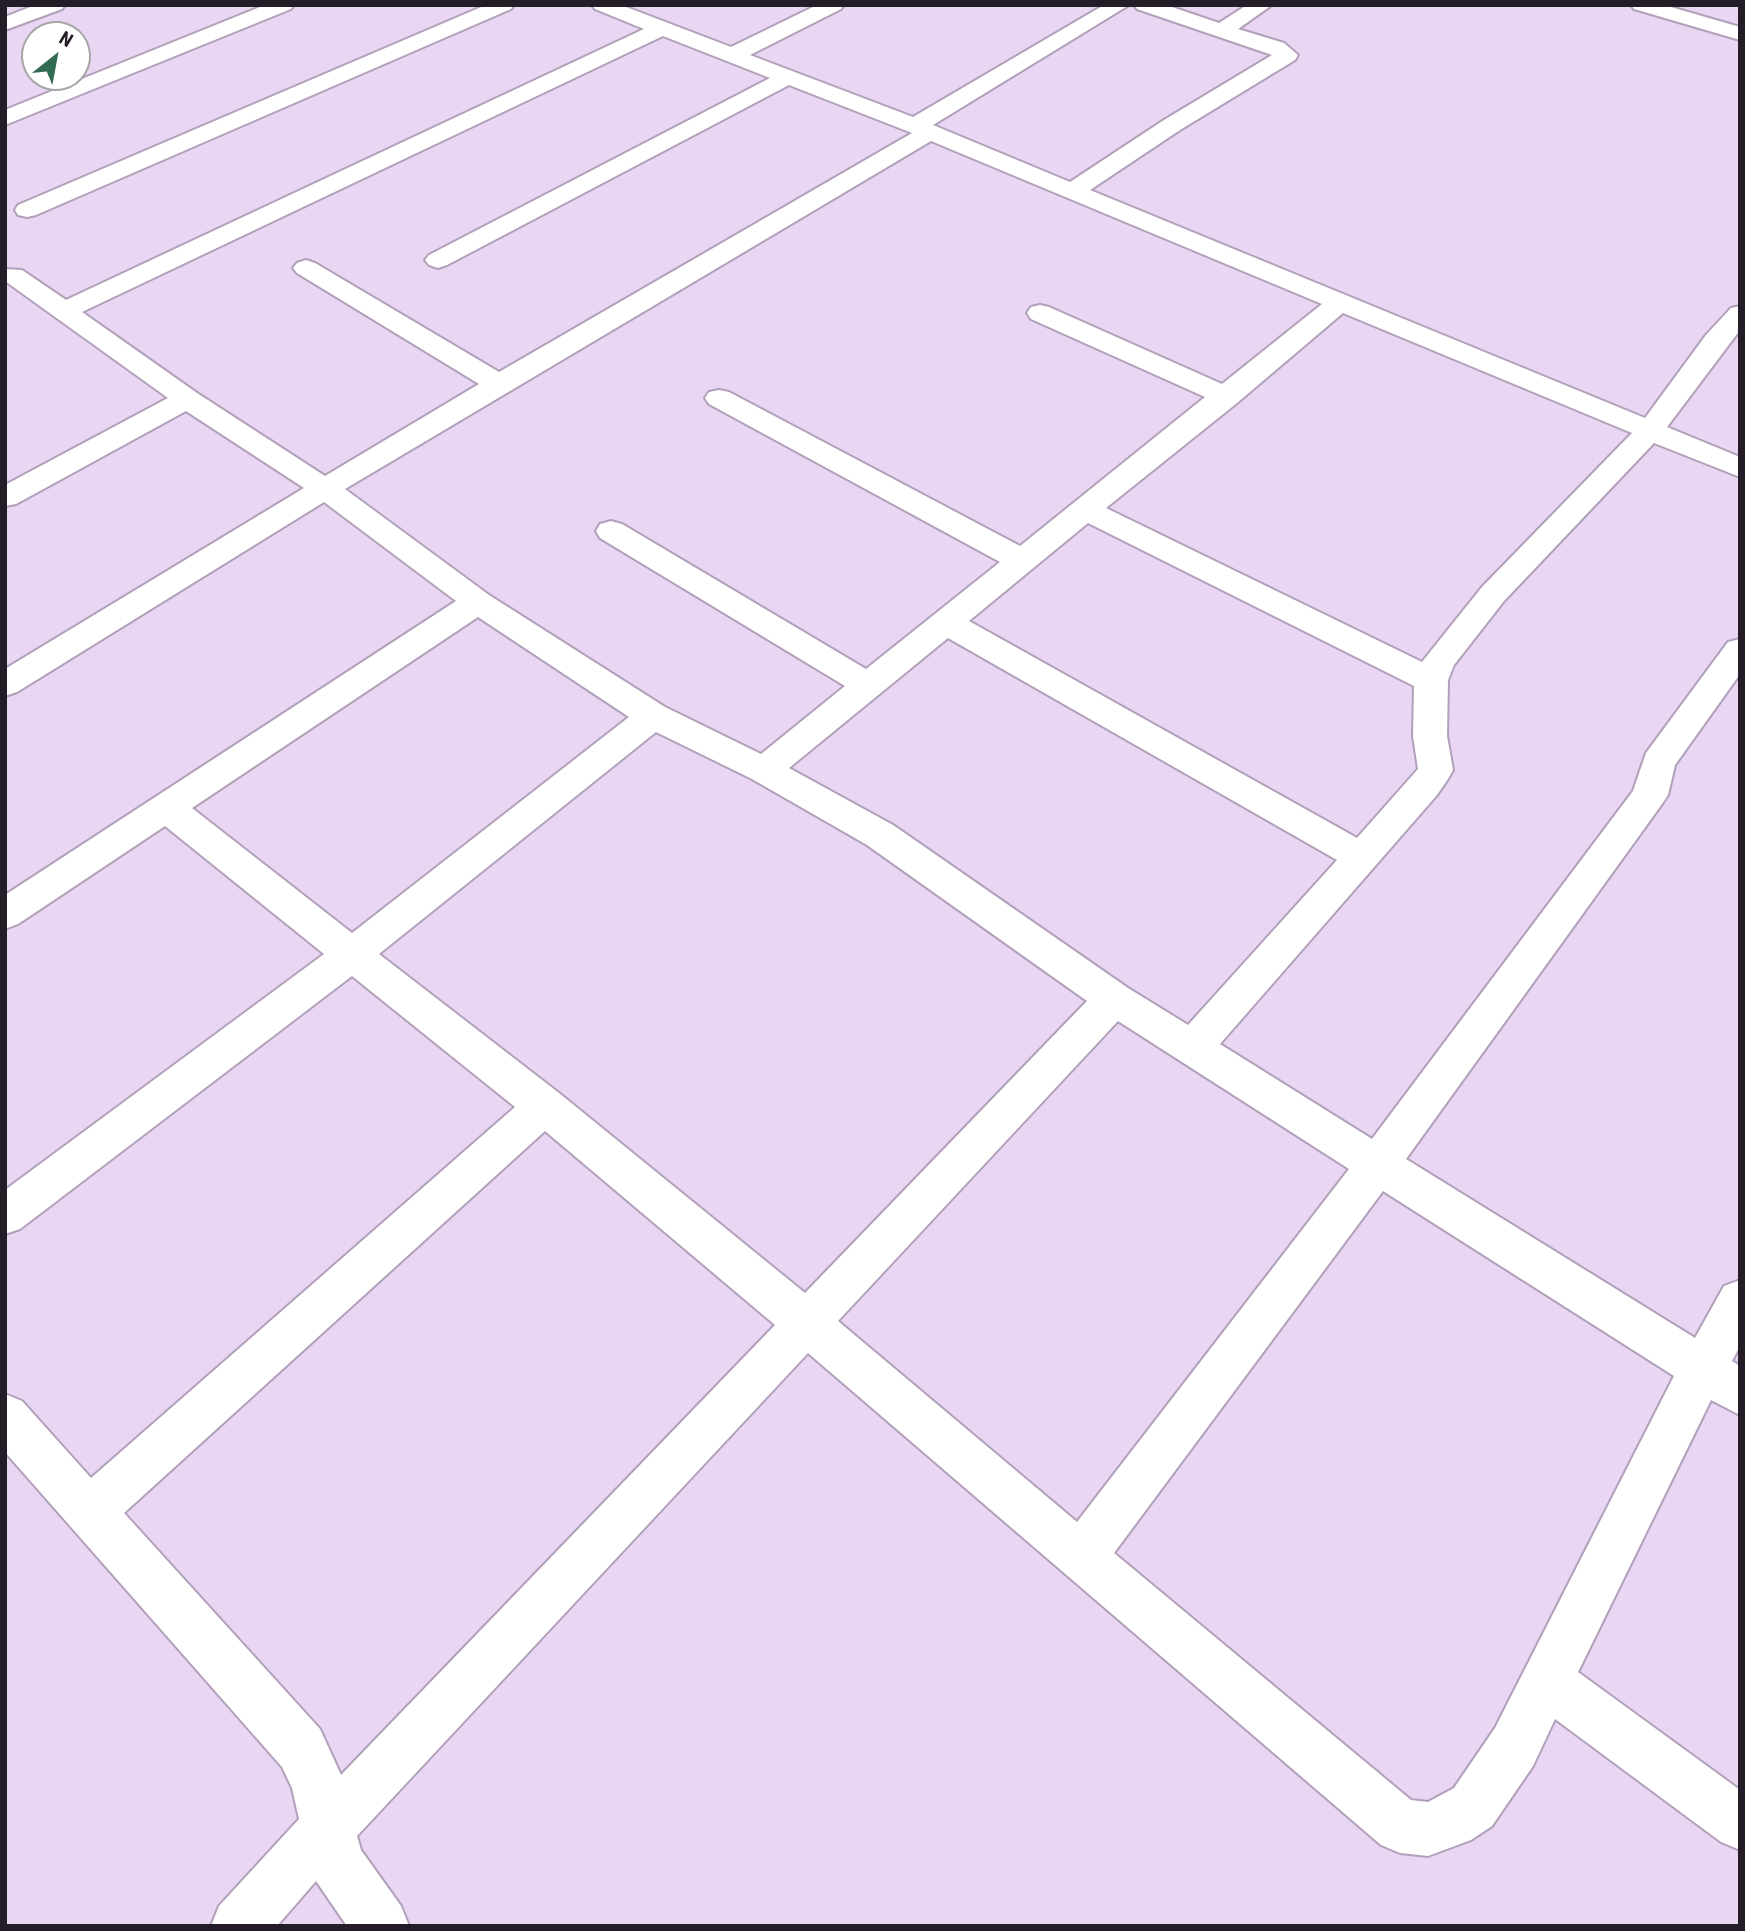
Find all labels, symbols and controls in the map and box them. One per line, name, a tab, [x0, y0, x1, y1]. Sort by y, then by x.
north arrow	[21, 21, 91, 91]
text: N	[55, 26, 77, 52]

